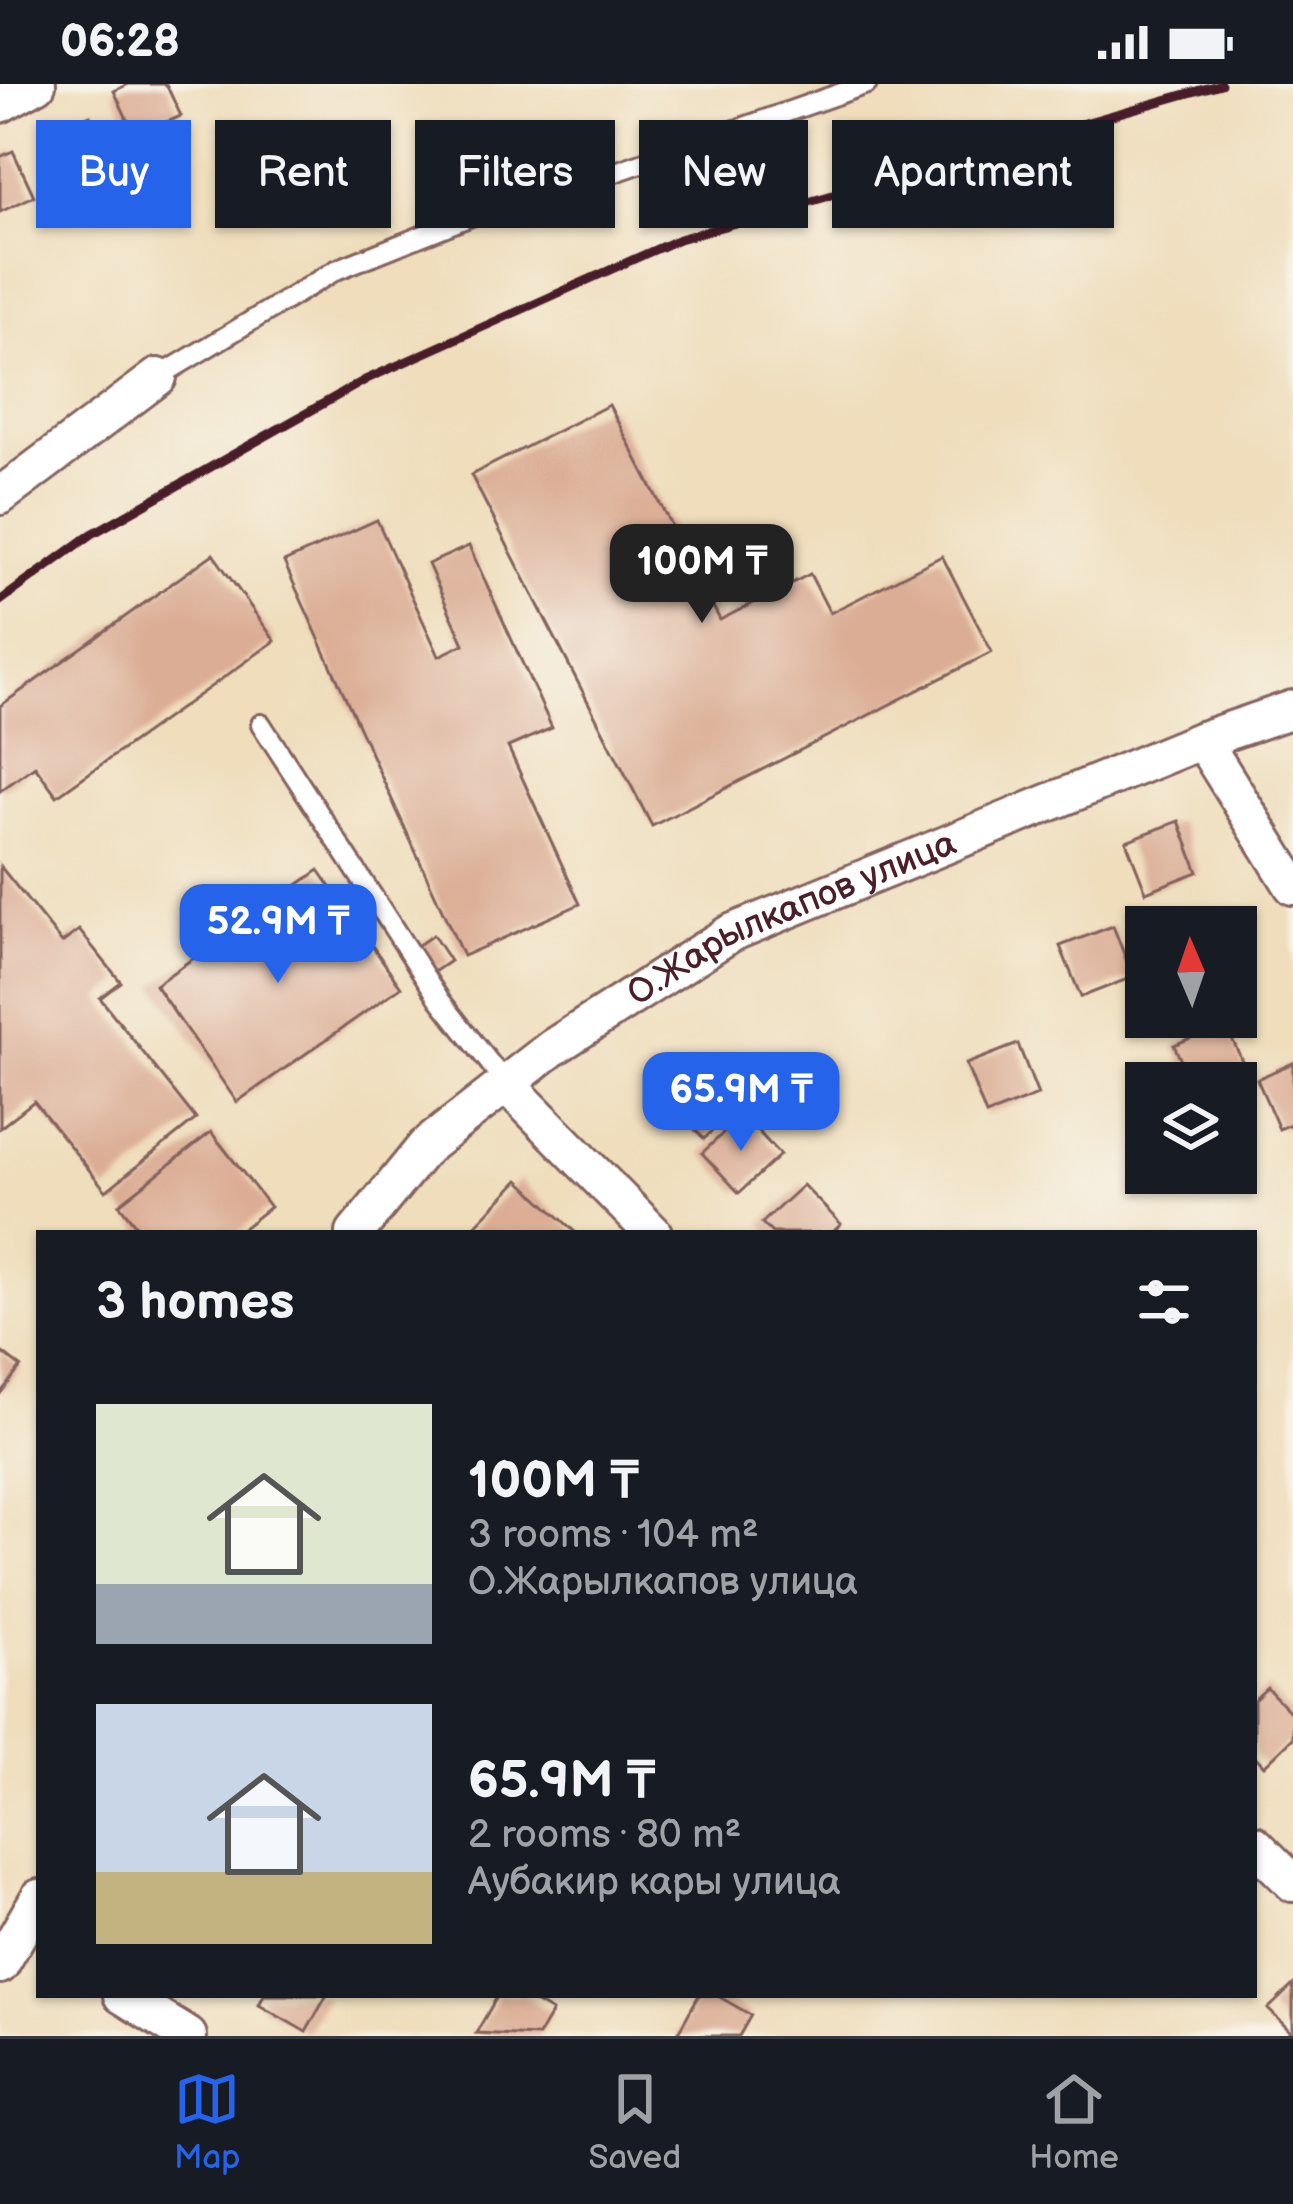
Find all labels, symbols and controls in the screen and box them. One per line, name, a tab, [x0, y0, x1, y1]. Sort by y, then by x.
text: 06:28	[60, 15, 180, 70]
chip: Buy	[36, 120, 191, 228]
chip: Rent	[215, 120, 391, 228]
chip: Filters	[415, 120, 615, 228]
chip: New	[639, 120, 808, 228]
chip: Apartment	[832, 120, 1114, 228]
pin: 100M ₸	[604, 524, 800, 626]
text: 100M ₸	[637, 539, 767, 586]
street label: О.Жарылкапов улица	[619, 822, 963, 1015]
pin: 52.9M ₸	[167, 884, 389, 986]
text: 52.9M ₸	[207, 899, 349, 946]
north arrow	[1125, 906, 1257, 1038]
map controls	[1125, 906, 1257, 1194]
pin: 65.9M ₸	[630, 1052, 852, 1154]
button: layers	[1125, 1062, 1257, 1194]
text: 65.9M ₸	[669, 1067, 813, 1114]
icon: filters	[1131, 1269, 1197, 1335]
text: 3 homes	[96, 1272, 294, 1333]
text: 100M ₸	[468, 1451, 639, 1512]
icon: home	[192, 1452, 336, 1596]
text: 3 rooms · 104 m²	[468, 1512, 759, 1559]
text: О.Жарылкапов улица	[468, 1559, 858, 1606]
text: 65.9M ₸	[468, 1751, 655, 1812]
icon: home	[192, 1752, 336, 1896]
text: 2 rooms · 80 m²	[468, 1812, 741, 1859]
text: Аубакир кары улица	[468, 1859, 841, 1906]
tab: Map	[174, 2066, 240, 2178]
tab: Saved	[588, 2066, 681, 2178]
tab: Home	[1029, 2066, 1119, 2178]

